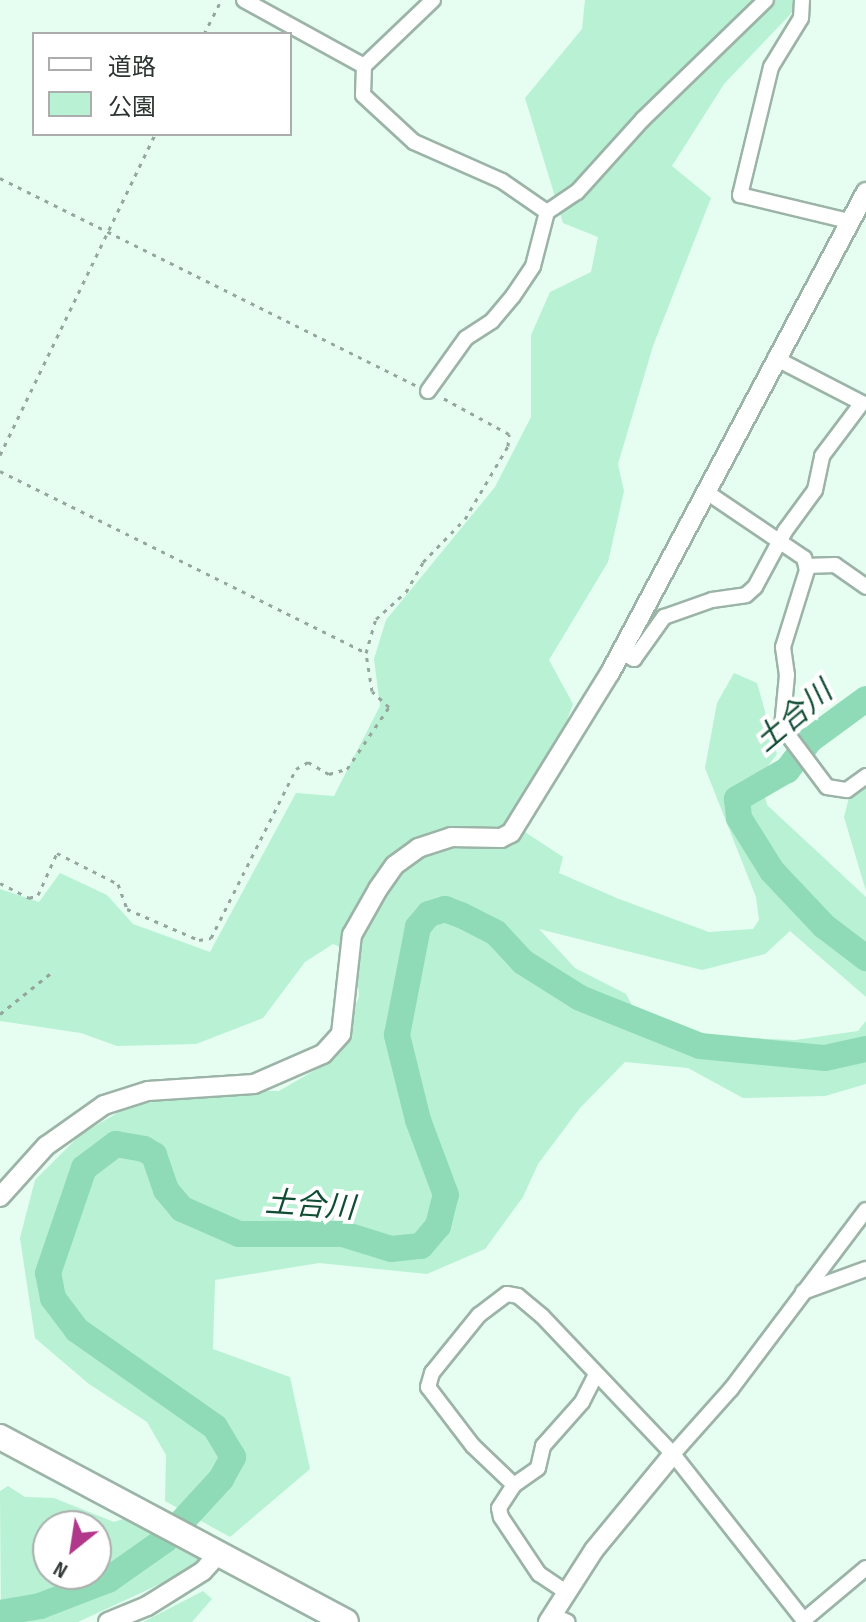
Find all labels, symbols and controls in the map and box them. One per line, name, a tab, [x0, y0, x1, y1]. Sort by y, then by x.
legend	[32, 32, 292, 136]
text: 道路	[108, 53, 156, 82]
text: 公園	[108, 93, 156, 122]
water label: 土合川	[748, 674, 840, 760]
water label: 土合川	[264, 1185, 356, 1227]
north arrow	[32, 1510, 112, 1590]
text: N	[49, 1555, 73, 1584]

